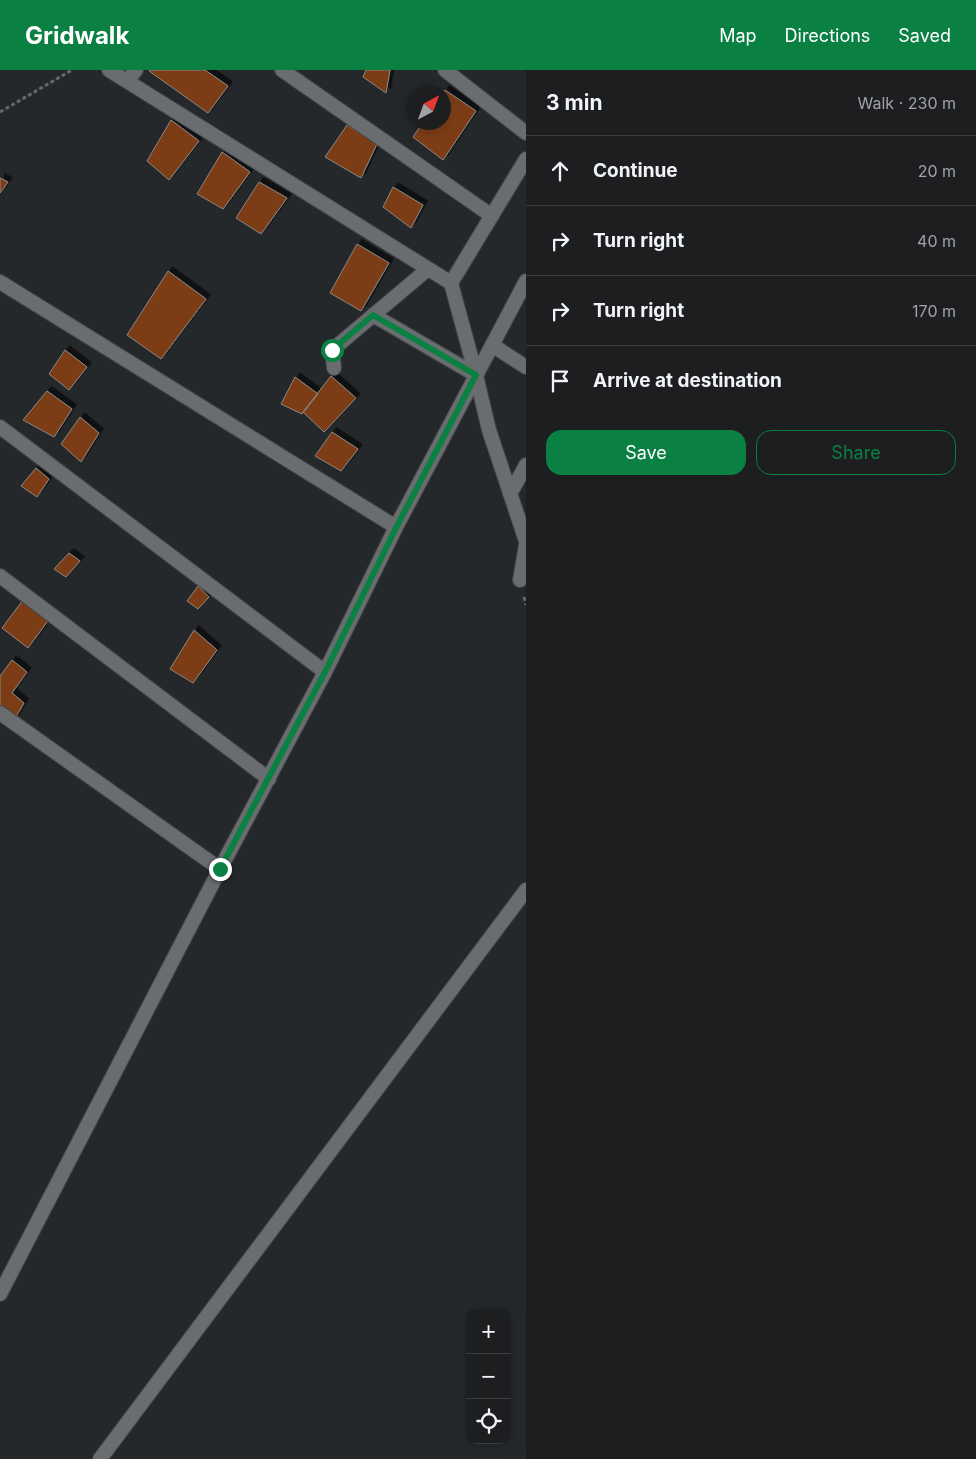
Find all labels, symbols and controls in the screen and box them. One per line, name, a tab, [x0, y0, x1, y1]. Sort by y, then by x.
text: Gridwalk	[25, 21, 129, 50]
text: Map	[719, 25, 757, 46]
text: Directions	[785, 25, 870, 46]
text: Saved	[898, 25, 951, 46]
north arrow	[406, 85, 451, 130]
text: 3 min	[546, 90, 602, 115]
text: Walk · 230 m	[858, 93, 956, 113]
icon: ahead	[546, 157, 574, 185]
text: Continue	[593, 159, 678, 182]
text: 20 m	[918, 161, 956, 181]
icon: right	[546, 227, 574, 255]
text: Turn right	[593, 229, 684, 252]
text: 40 m	[917, 231, 956, 251]
icon: right	[546, 297, 574, 325]
text: Turn right	[593, 299, 684, 322]
text: 170 m	[912, 301, 956, 321]
route start	[321, 339, 344, 362]
icon: arrive	[546, 367, 574, 395]
text: Arrive at destination	[593, 369, 782, 392]
button: Save	[546, 430, 746, 475]
button: Share	[756, 430, 956, 475]
route end	[209, 858, 232, 881]
map controls	[466, 1309, 511, 1444]
button: +	[466, 1309, 511, 1354]
button: −	[466, 1354, 511, 1399]
button: locate	[466, 1399, 511, 1444]

